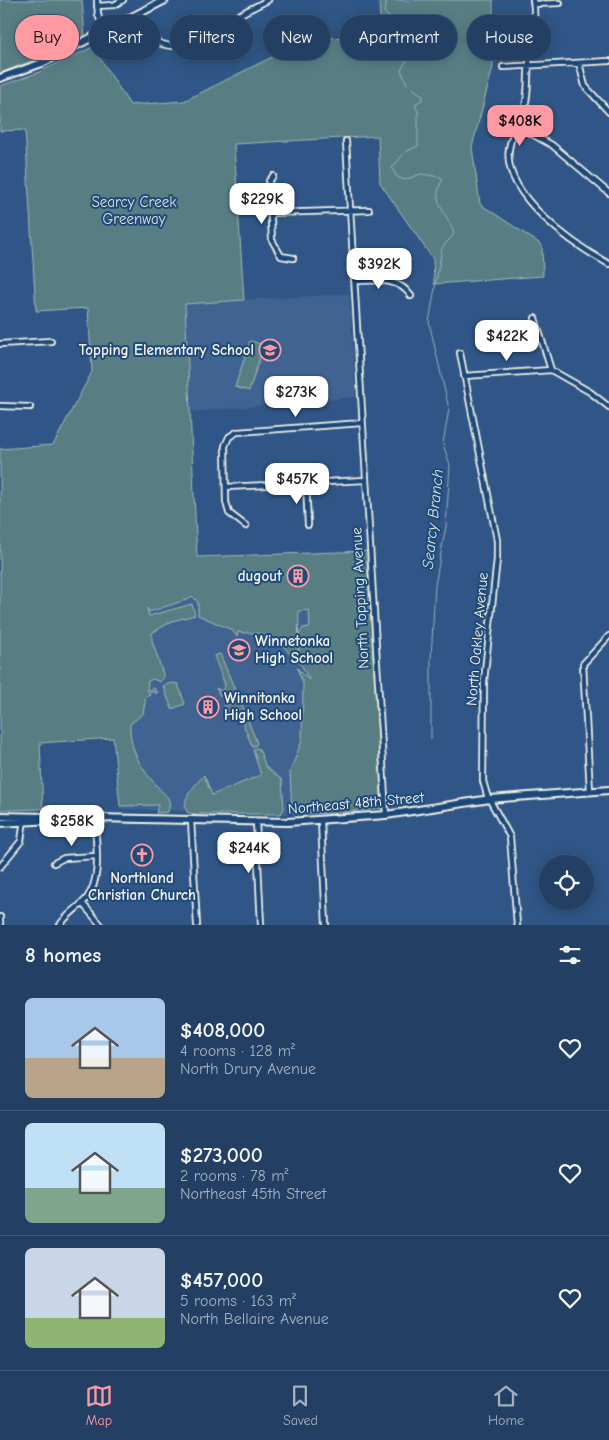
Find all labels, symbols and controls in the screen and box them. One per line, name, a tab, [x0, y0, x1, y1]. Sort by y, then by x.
chip: Buy	[15, 15, 79, 60]
chip: Rent	[89, 15, 160, 60]
chip: Filters	[170, 15, 253, 60]
chip: New	[263, 15, 330, 60]
chip: Apartment	[340, 15, 457, 60]
chip: House	[467, 15, 551, 60]
pin: $408K	[485, 104, 555, 147]
text: $408K	[498, 112, 542, 130]
pin: $229K	[227, 182, 297, 225]
text: $229K	[241, 190, 283, 208]
park label: Searcy Creek Greenway	[91, 193, 177, 228]
pin: $392K	[344, 248, 414, 290]
text: $392K	[358, 255, 400, 273]
pin: $422K	[472, 320, 542, 362]
text: $422K	[486, 327, 528, 345]
school or university icon: Topping Elementary School	[258, 338, 282, 362]
place label: Topping Elementary School	[79, 341, 254, 359]
pin: $273K	[261, 376, 331, 418]
text: $273K	[275, 383, 317, 401]
pin: $457K	[262, 462, 332, 505]
water label: Searcy Branch	[419, 468, 447, 570]
text: $457K	[276, 470, 318, 488]
street label: North Topping Avenue	[347, 526, 373, 669]
building icon: dugout	[286, 564, 310, 588]
place label: dugout	[238, 567, 283, 585]
street label: North Oakley Avenue	[462, 571, 492, 706]
place label: Winnetonka High School	[255, 632, 333, 667]
school or university icon: Winnetonka High School	[227, 638, 251, 662]
place label: Winnitonka High School	[224, 689, 302, 724]
building icon: Winnitonka High School	[196, 695, 220, 719]
street label: Northeast 48th Street	[287, 788, 426, 818]
pin: $258K	[37, 804, 107, 847]
text: $258K	[50, 812, 94, 830]
pin: $244K	[214, 832, 284, 874]
text: $244K	[228, 839, 270, 857]
church icon: Northland Christian Church	[130, 843, 154, 867]
map controls	[539, 855, 594, 910]
button: locate	[539, 855, 594, 910]
place label: Northland Christian Church	[88, 869, 196, 904]
icon: filters	[556, 941, 584, 969]
text: 8 homes	[25, 943, 101, 967]
icon: home	[65, 1018, 125, 1078]
text: $408,000	[180, 1018, 265, 1042]
icon: heart	[556, 1034, 584, 1062]
text: 4 rooms · 128 m²	[180, 1042, 295, 1060]
text: North Drury Avenue	[180, 1060, 316, 1078]
icon: home	[65, 1143, 125, 1203]
text: $273,000	[180, 1143, 263, 1167]
icon: heart	[556, 1159, 584, 1187]
text: 2 rooms · 78 m²	[180, 1167, 288, 1185]
text: Northeast 45th Street	[180, 1185, 326, 1203]
icon: home	[65, 1268, 125, 1328]
text: $457,000	[180, 1268, 263, 1292]
icon: heart	[556, 1284, 584, 1312]
text: 5 rooms · 163 m²	[180, 1292, 296, 1310]
text: North Bellaire Avenue	[180, 1310, 329, 1328]
tab: Map	[85, 1382, 113, 1429]
tab: Saved	[283, 1382, 318, 1429]
tab: Home	[488, 1382, 524, 1429]

